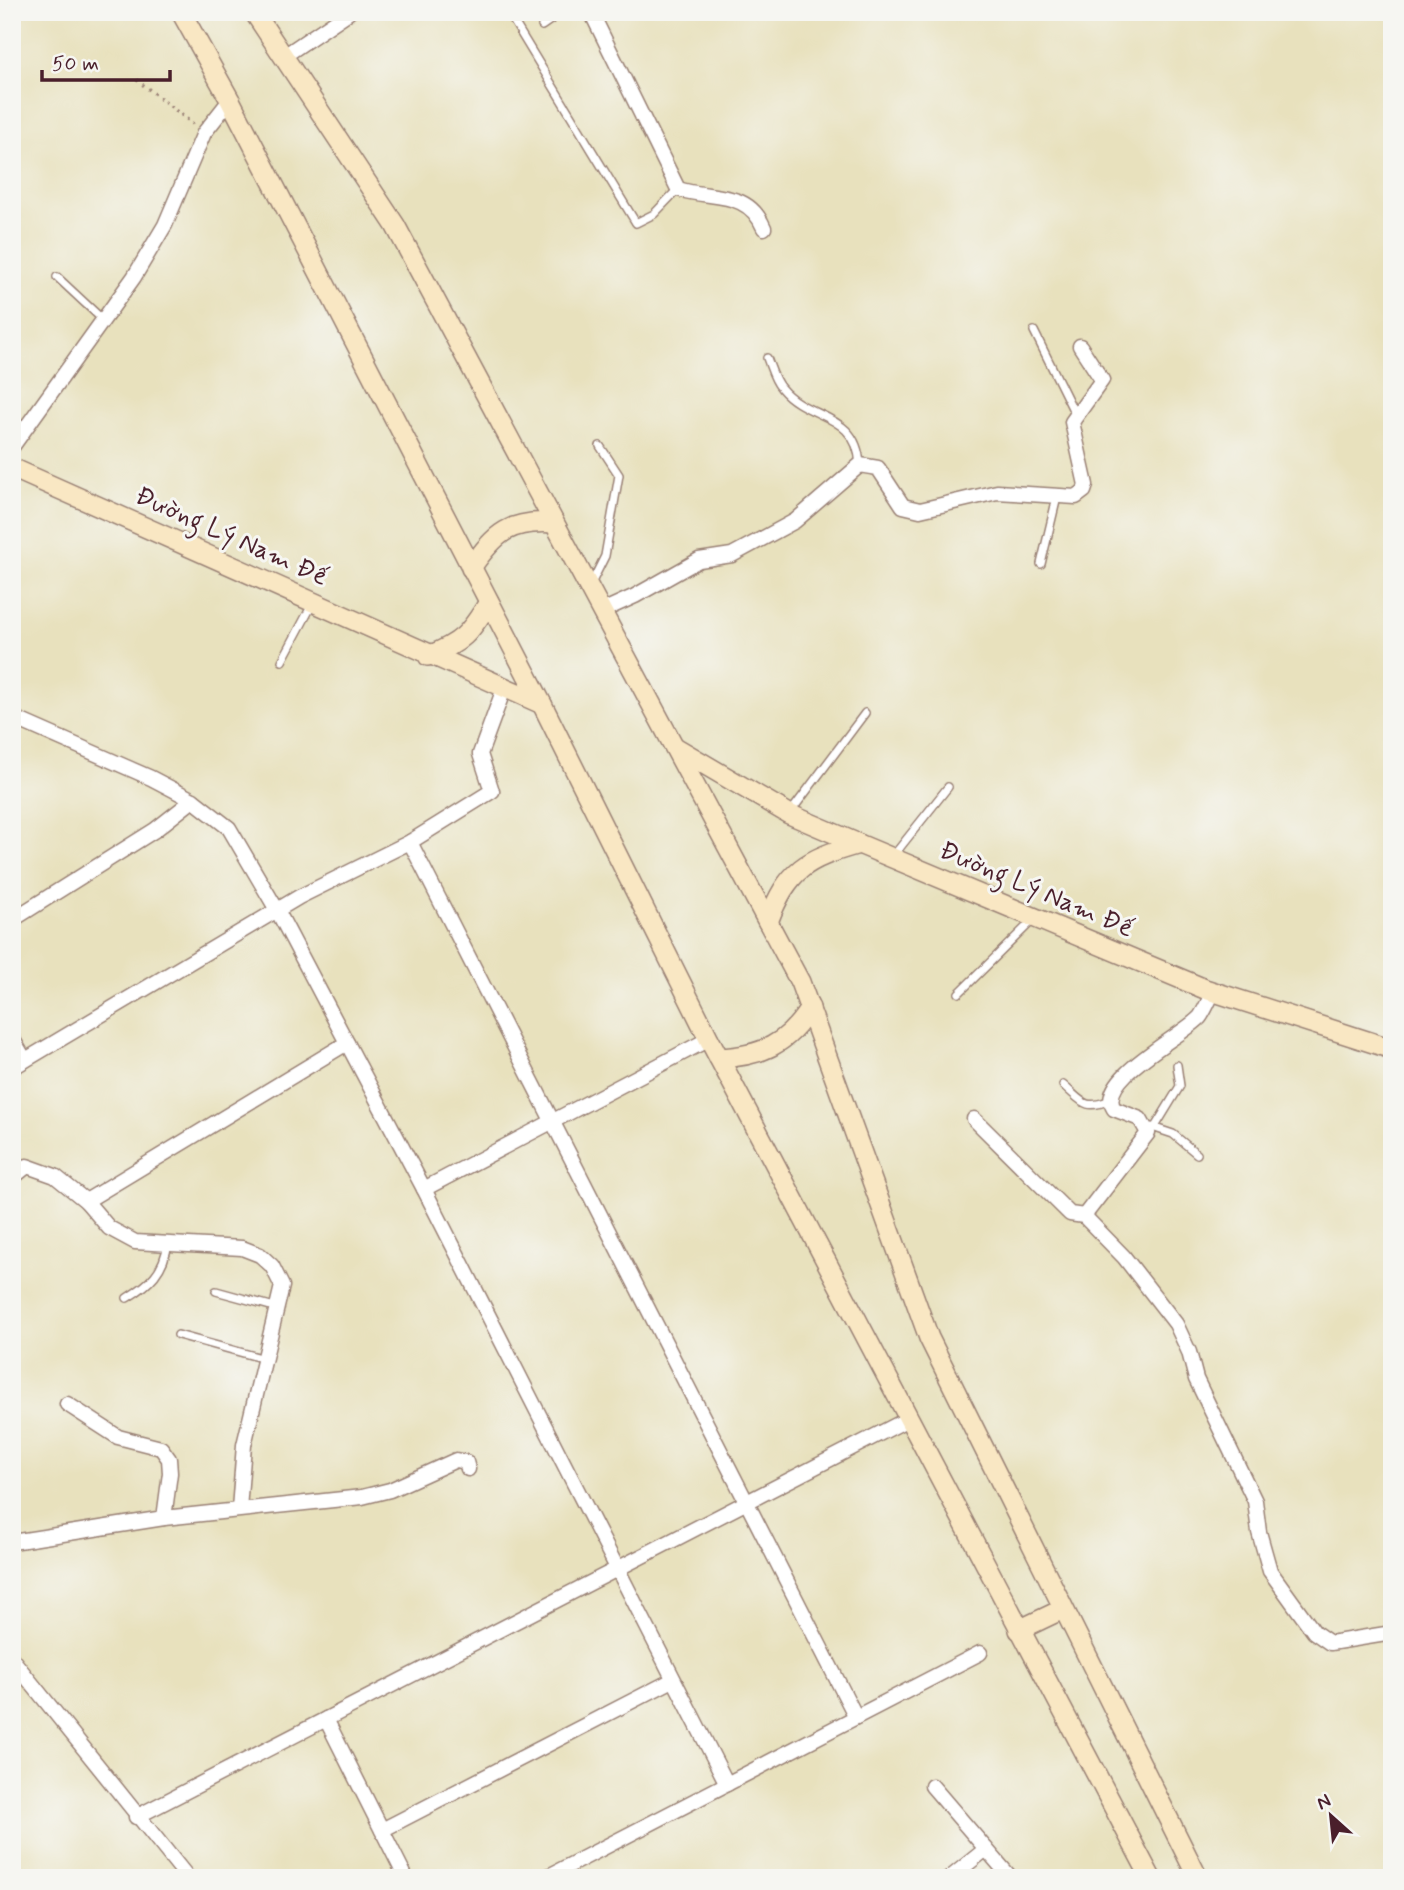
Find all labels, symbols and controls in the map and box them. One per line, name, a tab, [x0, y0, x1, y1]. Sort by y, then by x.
scale bar	[42, 38, 170, 82]
text: 50 m	[52, 50, 99, 78]
street label: Đường Lý Nam Đế	[128, 479, 333, 598]
street label: Đường Lý Nam Đế	[933, 834, 1138, 949]
north arrow	[1296, 1782, 1366, 1852]
text: N	[1313, 1788, 1335, 1816]

